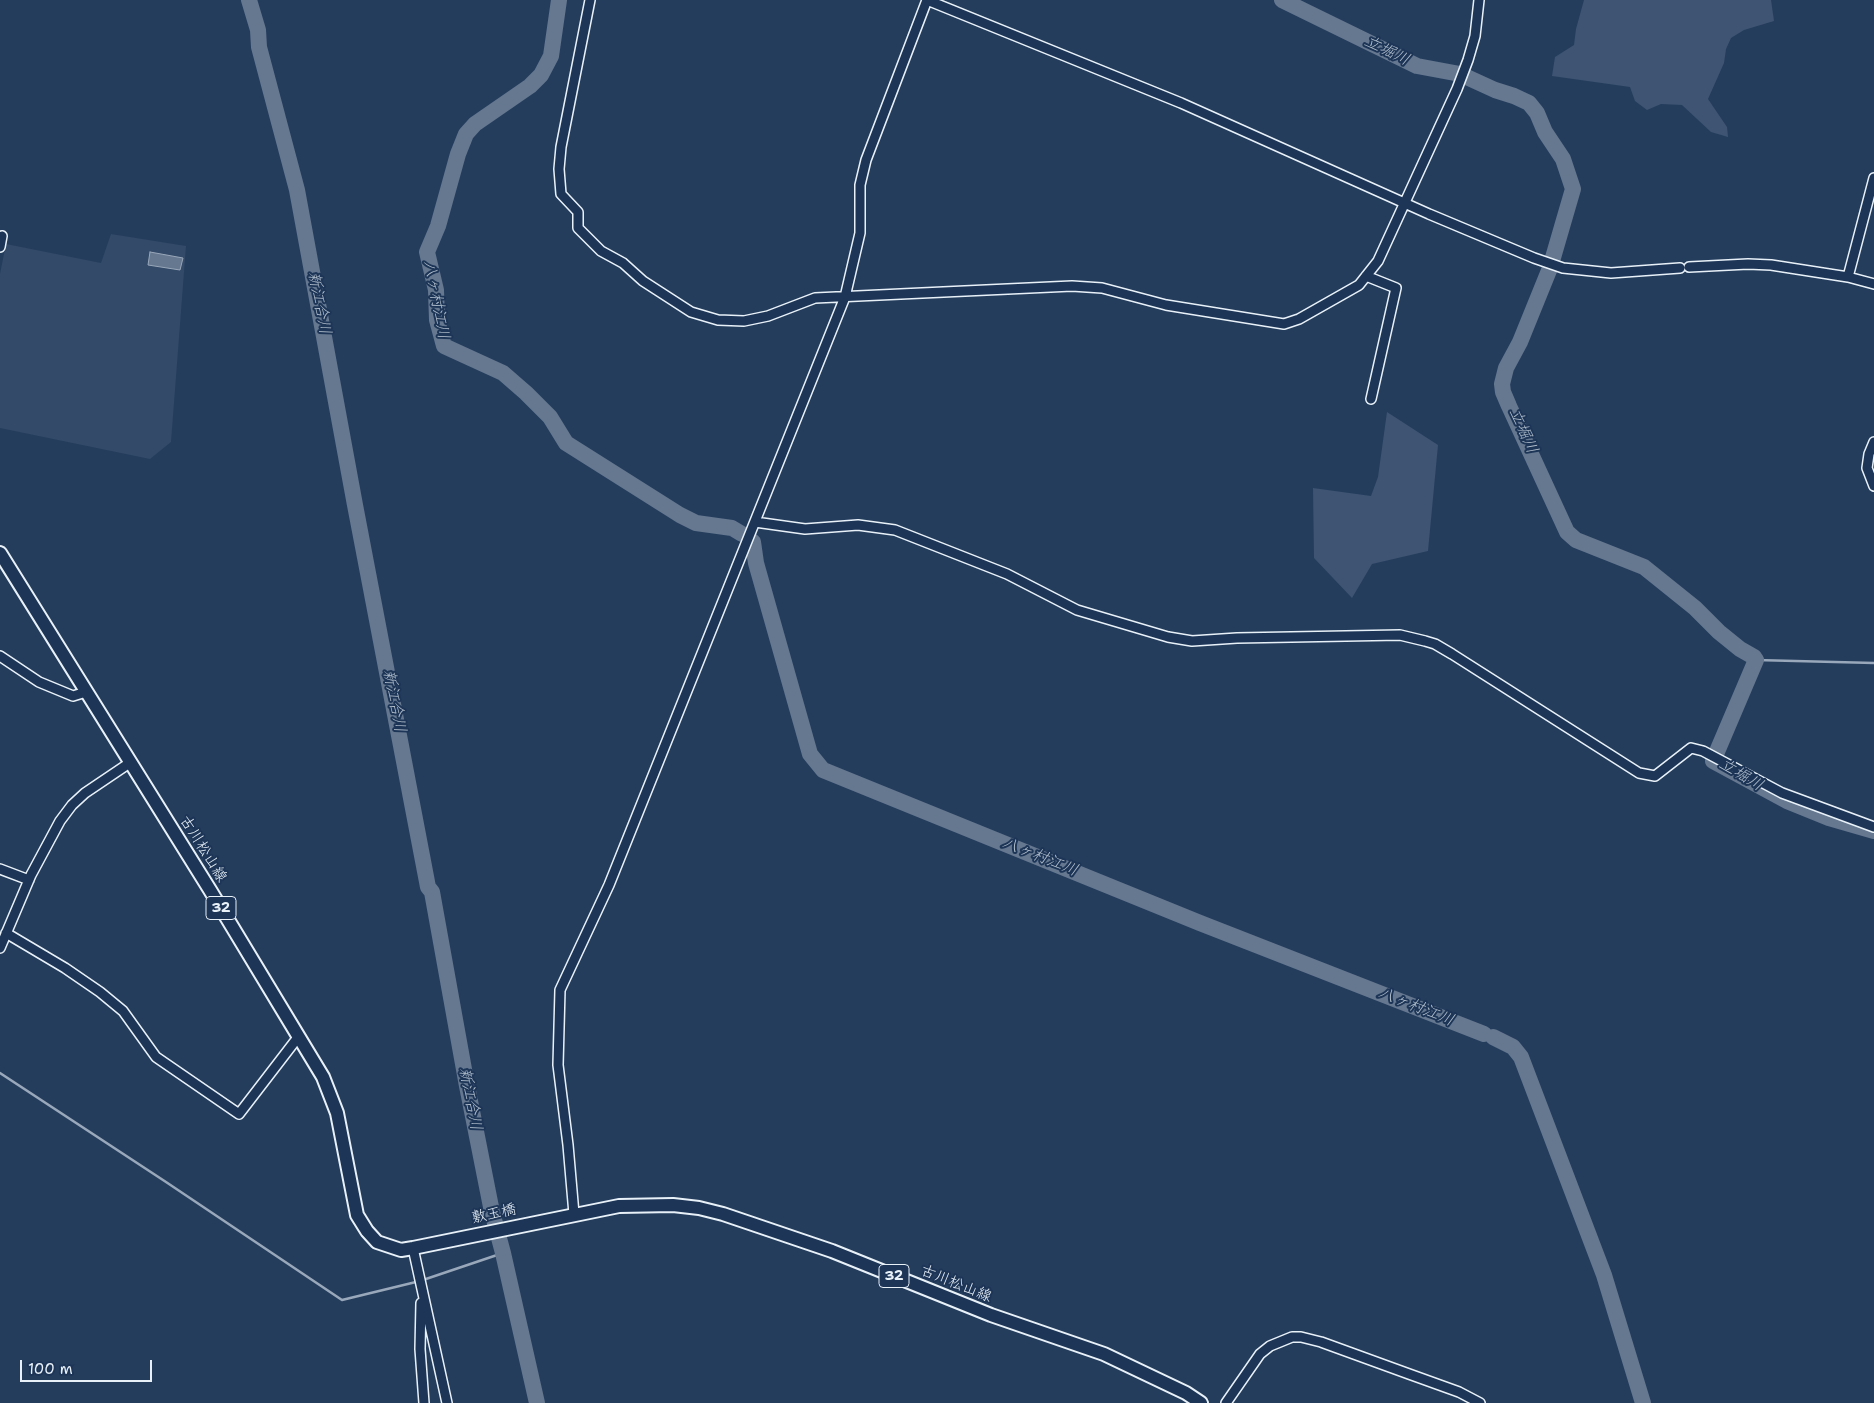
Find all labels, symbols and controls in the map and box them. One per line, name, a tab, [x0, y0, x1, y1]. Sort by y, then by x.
water label: 立堀川	[1361, 32, 1413, 70]
water label: 八ヶ村江川	[419, 259, 453, 341]
water label: 新江合川	[303, 270, 335, 336]
water label: 立堀川	[1504, 405, 1542, 457]
water label: 新江合川	[378, 668, 410, 734]
water label: 立堀川	[1715, 754, 1767, 796]
street label: 古川松山線	[175, 812, 231, 886]
water label: 八ヶ村江川	[999, 833, 1081, 881]
road number: 32	[206, 896, 236, 920]
water label: 八ヶ村江川	[1375, 983, 1457, 1031]
water label: 新江合川	[454, 1066, 486, 1132]
street label: 敷玉橋	[470, 1201, 518, 1227]
street label: 古川松山線	[918, 1262, 994, 1306]
road number: 32	[879, 1264, 909, 1288]
scale bar	[22, 1350, 155, 1382]
text: 100 m	[28, 1359, 73, 1379]

